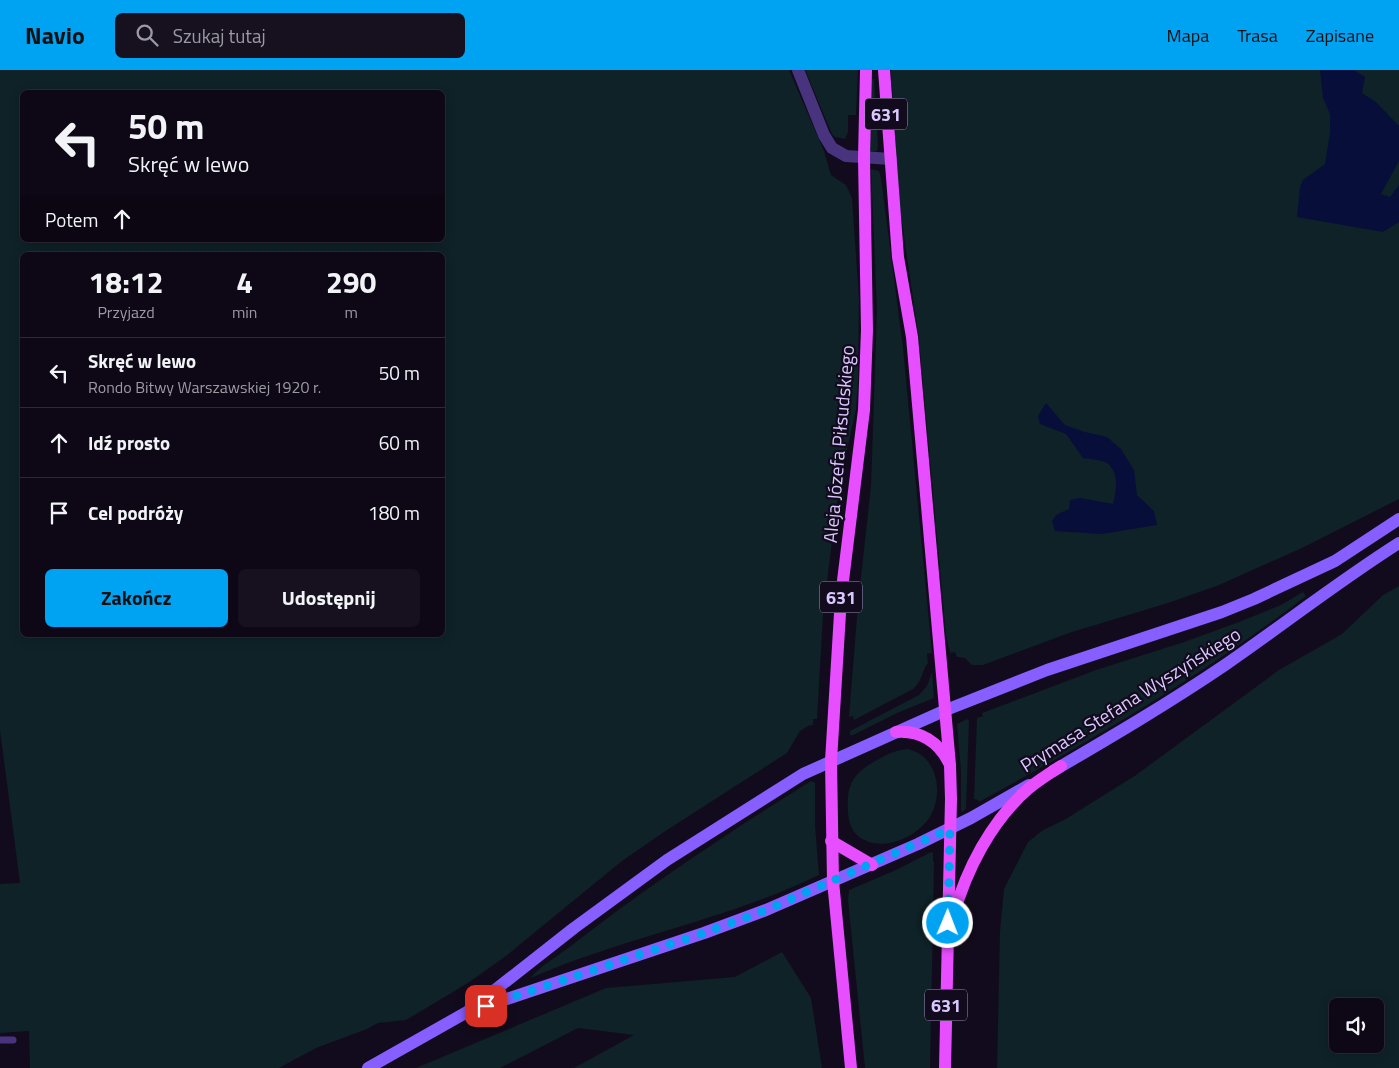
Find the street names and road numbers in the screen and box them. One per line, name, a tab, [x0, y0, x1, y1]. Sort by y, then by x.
road number: 631	[865, 99, 907, 130]
street label: Aleja Józefa Piłsudskiego	[815, 344, 861, 544]
road number: 631	[820, 582, 862, 612]
street label: Prymasa Stefana Wyszyńskiego	[1014, 619, 1246, 779]
road number: 631	[925, 990, 967, 1020]

